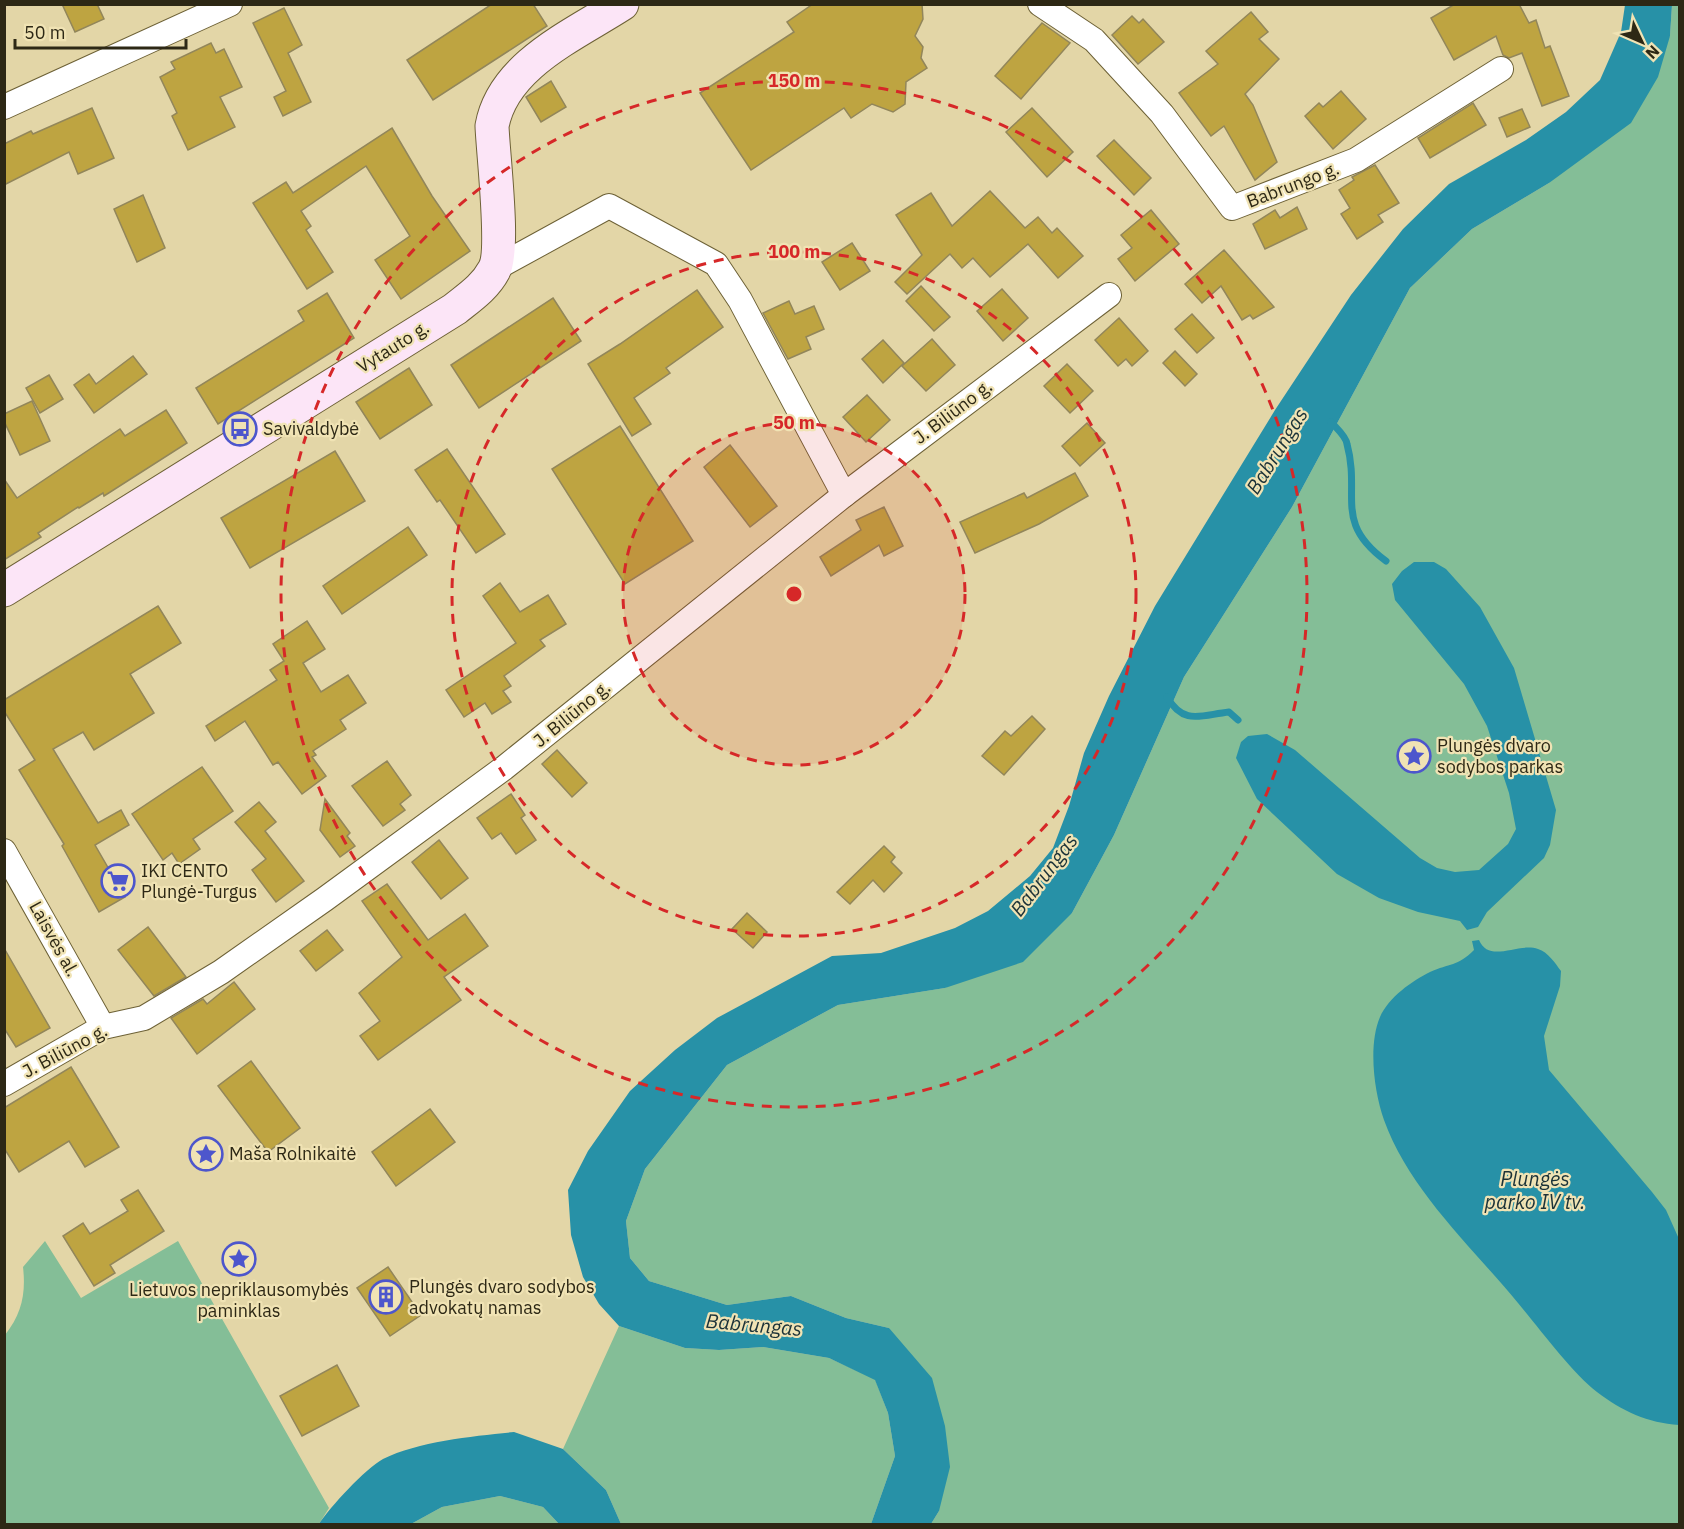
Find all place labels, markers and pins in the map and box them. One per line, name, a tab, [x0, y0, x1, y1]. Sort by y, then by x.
bus stop icon: Savivaldybė	[222, 411, 258, 447]
place label: Savivaldybė	[263, 417, 359, 440]
centre of rings	[784, 584, 804, 604]
place label: Plungės dvaro sodybos parkas	[1437, 734, 1563, 778]
place icon: Plungės dvaro sodybos parkas	[1396, 738, 1432, 774]
place label: IKI CENTO Plungė-Turgus	[141, 859, 257, 903]
supermarket icon: IKI CENTO Plungė-Turgus	[100, 863, 136, 899]
place icon: Maša Rolnikaitė	[188, 1136, 224, 1172]
place label: Maša Rolnikaitė	[229, 1142, 357, 1165]
place icon: Lietuvos nepriklausomybės paminklas	[221, 1241, 257, 1277]
place label: Plungės dvaro sodybos advokatų namas	[409, 1275, 595, 1319]
place label: Lietuvos nepriklausomybės paminklas	[129, 1278, 349, 1322]
building icon: Plungės dvaro sodybos advokatų namas	[368, 1279, 404, 1315]

